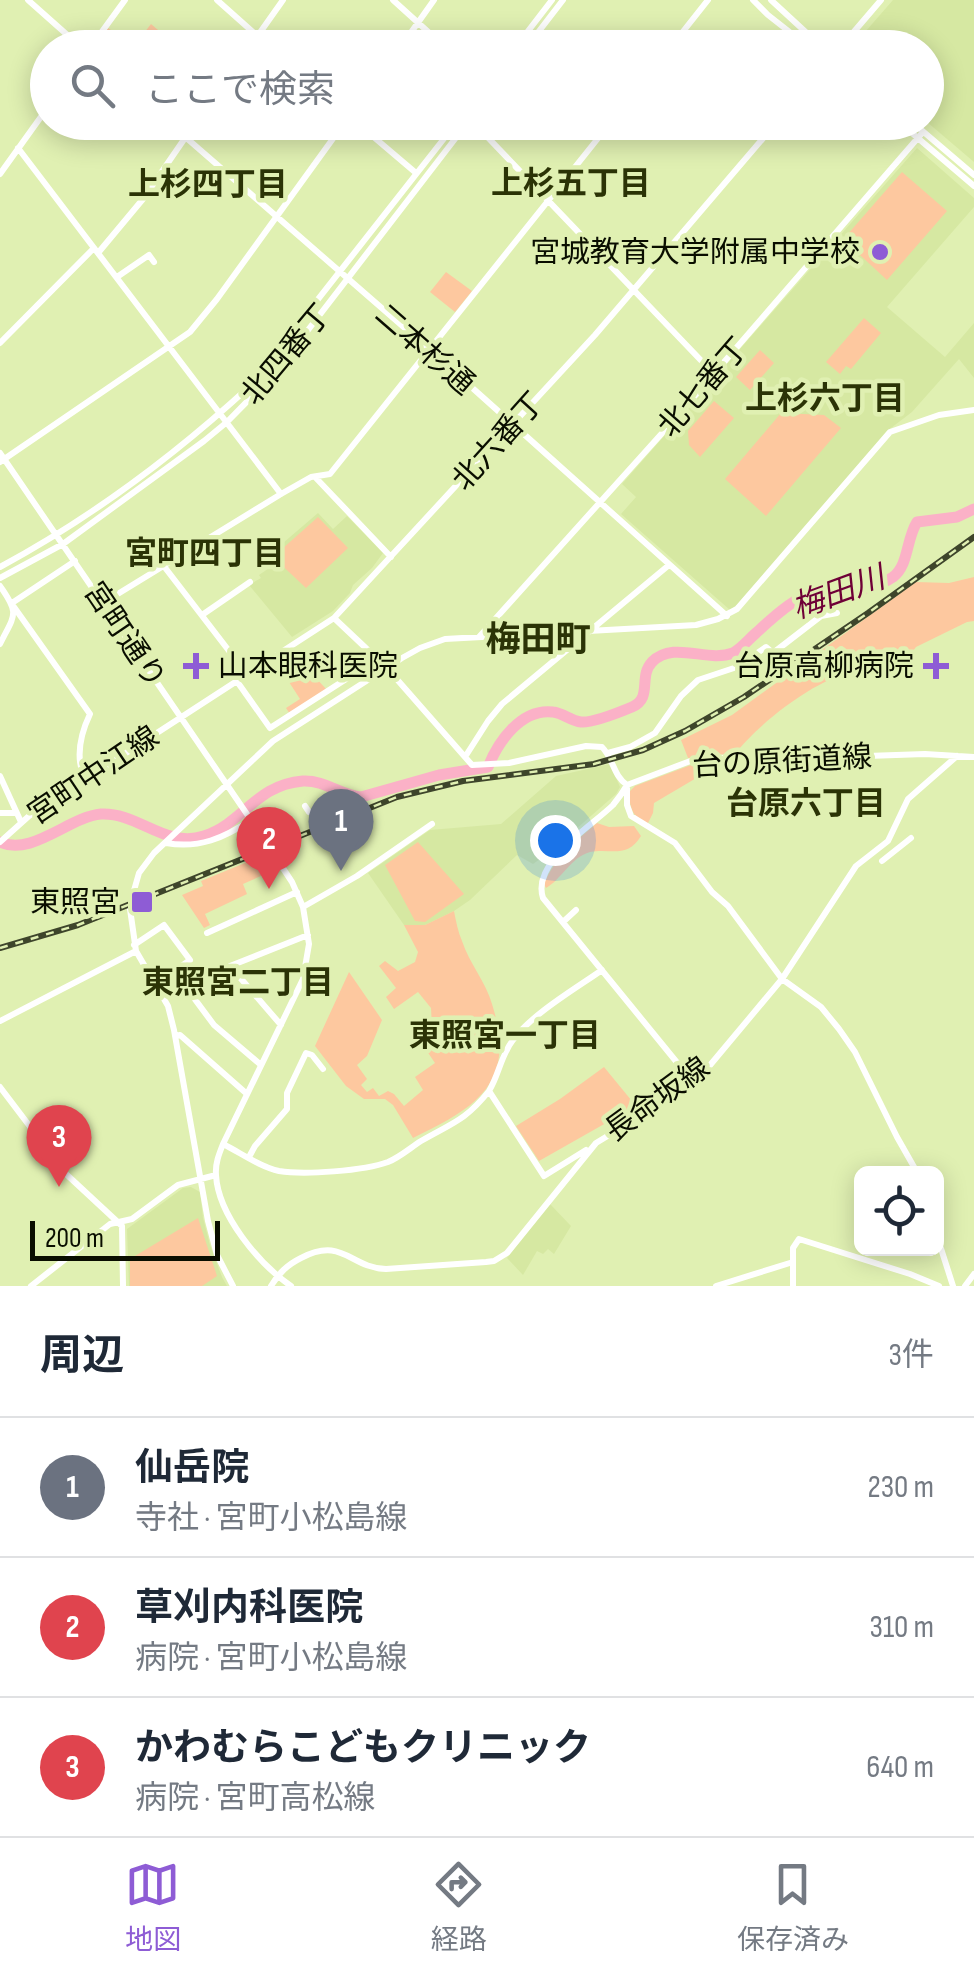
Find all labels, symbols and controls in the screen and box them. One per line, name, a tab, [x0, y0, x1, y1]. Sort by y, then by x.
search box	[30, 30, 944, 140]
icon: search	[65, 58, 120, 113]
text: ここで検索	[145, 68, 335, 113]
district label: 上杉五丁目	[491, 165, 651, 204]
district label: 上杉四丁目	[128, 166, 288, 205]
place label: 宮城教育大学附属中学校	[530, 235, 860, 271]
marker: 宮城教育大学附属中学校	[869, 241, 891, 263]
street label: 北四番丁	[234, 297, 339, 412]
street label: 二本杉通	[367, 297, 481, 403]
street label: 北七番丁	[651, 331, 757, 445]
district label: 上杉六丁目	[745, 380, 905, 419]
street label: 北六番丁	[445, 385, 552, 498]
district label: 宮町四丁目	[125, 535, 285, 574]
water label: 梅田川	[787, 558, 893, 628]
street label: 宮町通り	[76, 576, 173, 695]
district label: 梅田町	[485, 619, 591, 662]
place label: 山本眼科医院	[218, 649, 398, 685]
place label: 台原高柳病院	[734, 649, 914, 685]
marker: 山本眼科医院	[183, 653, 209, 679]
marker: 台原高柳病院	[923, 653, 949, 679]
street label: 宮町中江線	[21, 719, 166, 833]
street label: 台の原街道線	[691, 739, 873, 785]
district label: 台原六丁目	[726, 785, 886, 824]
pin: 1	[308, 788, 374, 871]
pin: 2	[236, 806, 302, 889]
your location	[530, 815, 581, 866]
place label: 東照宮	[30, 885, 120, 921]
marker: 東照宮	[129, 889, 155, 915]
district label: 東照宮二丁目	[142, 964, 334, 1003]
district label: 東照宮一丁目	[409, 1017, 601, 1056]
street label: 長命坂線	[598, 1050, 717, 1150]
pin: 3	[27, 1104, 92, 1187]
map controls	[854, 1166, 944, 1256]
button: locate	[854, 1166, 944, 1256]
scale bar	[30, 1216, 220, 1260]
text: 200 m	[45, 1222, 104, 1255]
text: 周辺	[40, 1331, 124, 1382]
text: 3件	[889, 1336, 934, 1375]
text: 仙岳院	[135, 1446, 249, 1491]
text: 1	[66, 1468, 79, 1507]
text: 230 m	[867, 1468, 934, 1507]
text: 寺社 · 宮町小松島線	[135, 1499, 408, 1538]
text: 草刈内科医院	[135, 1586, 363, 1631]
text: 2	[65, 1608, 80, 1647]
text: 310 m	[869, 1608, 934, 1647]
text: 病院 · 宮町小松島線	[135, 1639, 408, 1678]
text: かわむらこどもクリニック	[135, 1726, 591, 1771]
text: 3	[65, 1748, 80, 1787]
text: 640 m	[866, 1748, 934, 1787]
text: 病院 · 宮町高松線	[135, 1779, 376, 1818]
tab: 地図	[125, 1857, 181, 1957]
tab: 経路	[431, 1857, 487, 1957]
tab: 保存済み	[737, 1857, 849, 1957]

